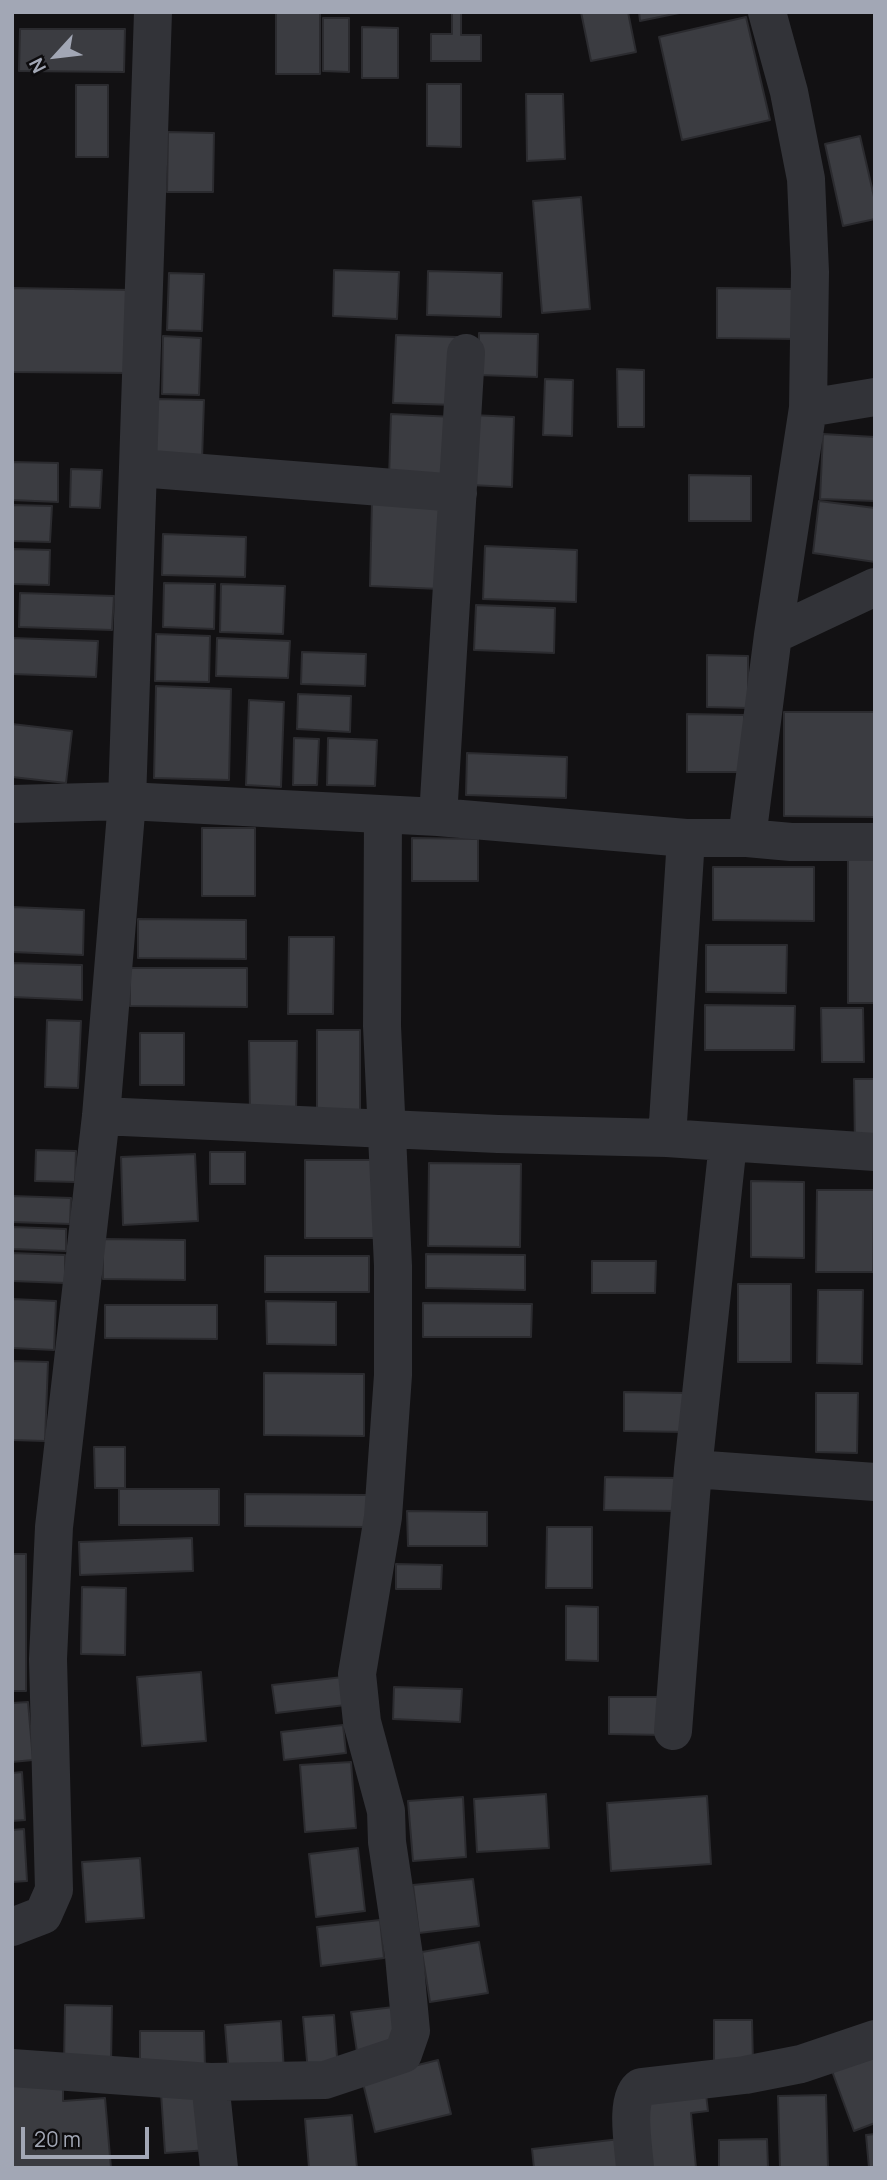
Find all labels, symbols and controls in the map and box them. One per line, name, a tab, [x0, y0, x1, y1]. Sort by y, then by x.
north arrow	[21, 21, 91, 91]
text: N	[23, 54, 52, 78]
scale bar	[24, 2114, 152, 2158]
text: 20 m	[34, 2125, 81, 2153]

